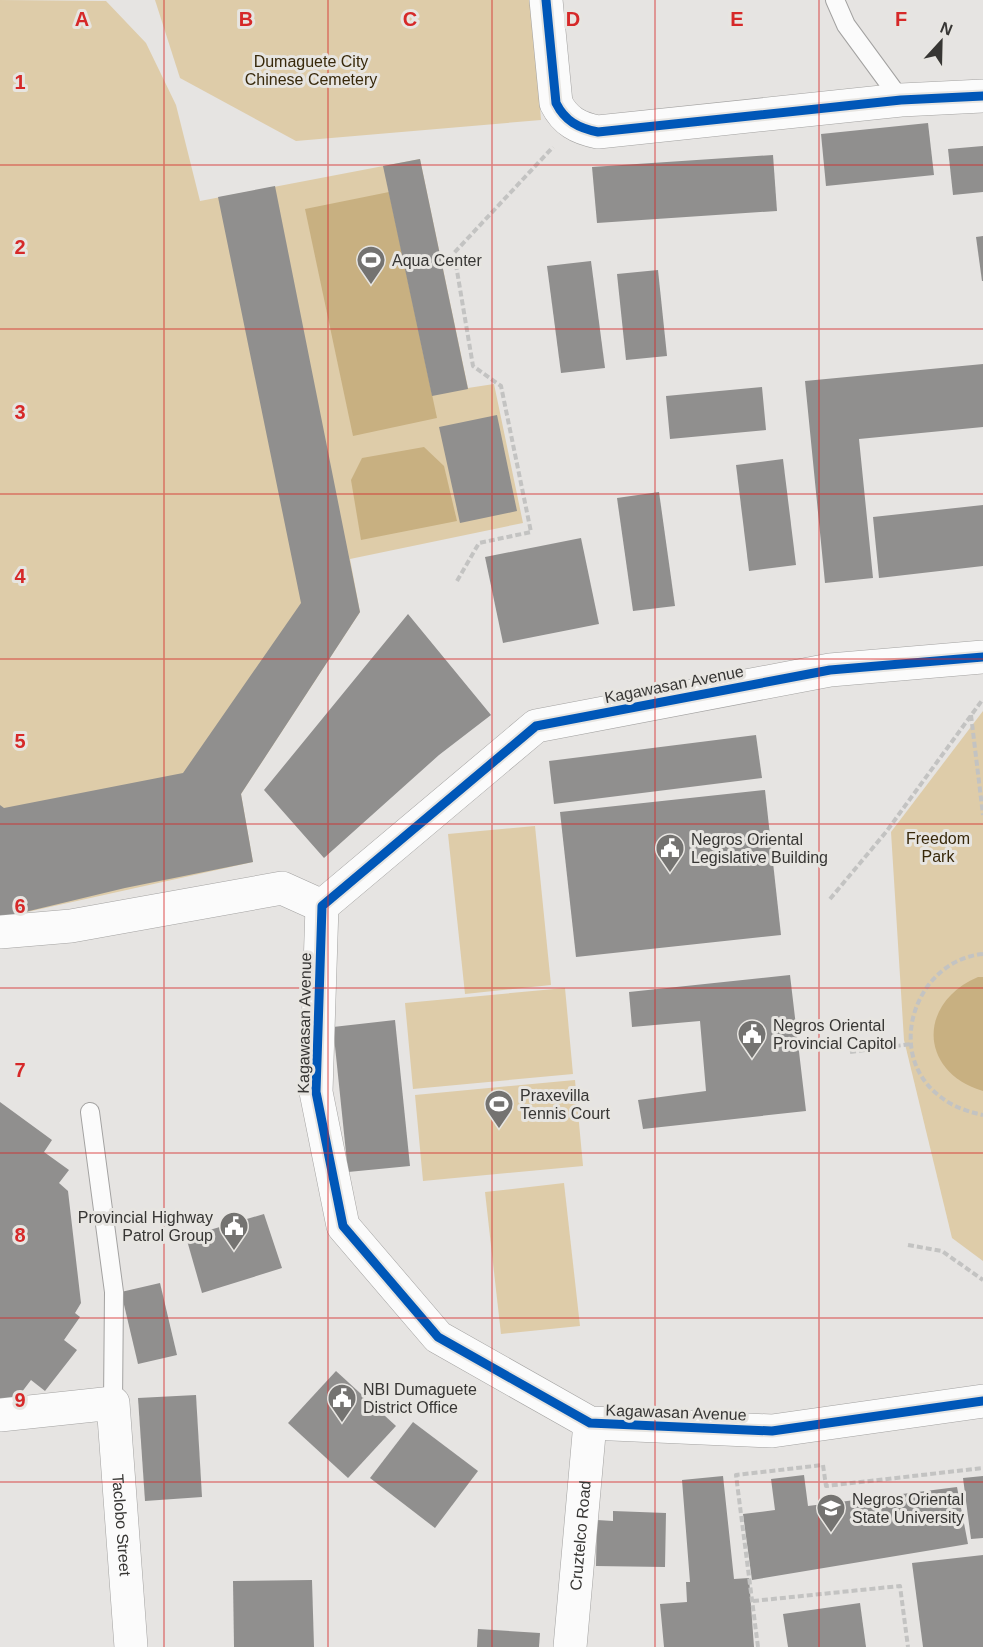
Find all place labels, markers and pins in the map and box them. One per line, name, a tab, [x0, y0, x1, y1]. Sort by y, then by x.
sports icon: Aqua Center	[355, 244, 387, 286]
place label: Aqua Center	[392, 252, 483, 269]
place label: Negros Oriental Legislative Building	[691, 831, 828, 866]
public building icon: Negros Oriental Legislative Building	[654, 832, 686, 874]
place label: Negros Oriental Provincial Capitol	[773, 1017, 897, 1052]
public building icon: Negros Oriental Provincial Capitol	[736, 1018, 768, 1060]
place label: Praxevilla Tennis Court	[520, 1087, 610, 1122]
sports icon: Praxevilla Tennis Court	[483, 1088, 515, 1130]
place label: Provincial Highway Patrol Group	[78, 1209, 213, 1244]
public building icon: Provincial Highway Patrol Group	[218, 1210, 250, 1252]
place label: NBI Dumaguete District Office	[363, 1381, 477, 1416]
public building icon: NBI Dumaguete District Office	[326, 1382, 358, 1424]
place label: Negros Oriental State University	[852, 1491, 964, 1526]
school or university icon: Negros Oriental State University	[815, 1492, 847, 1534]

